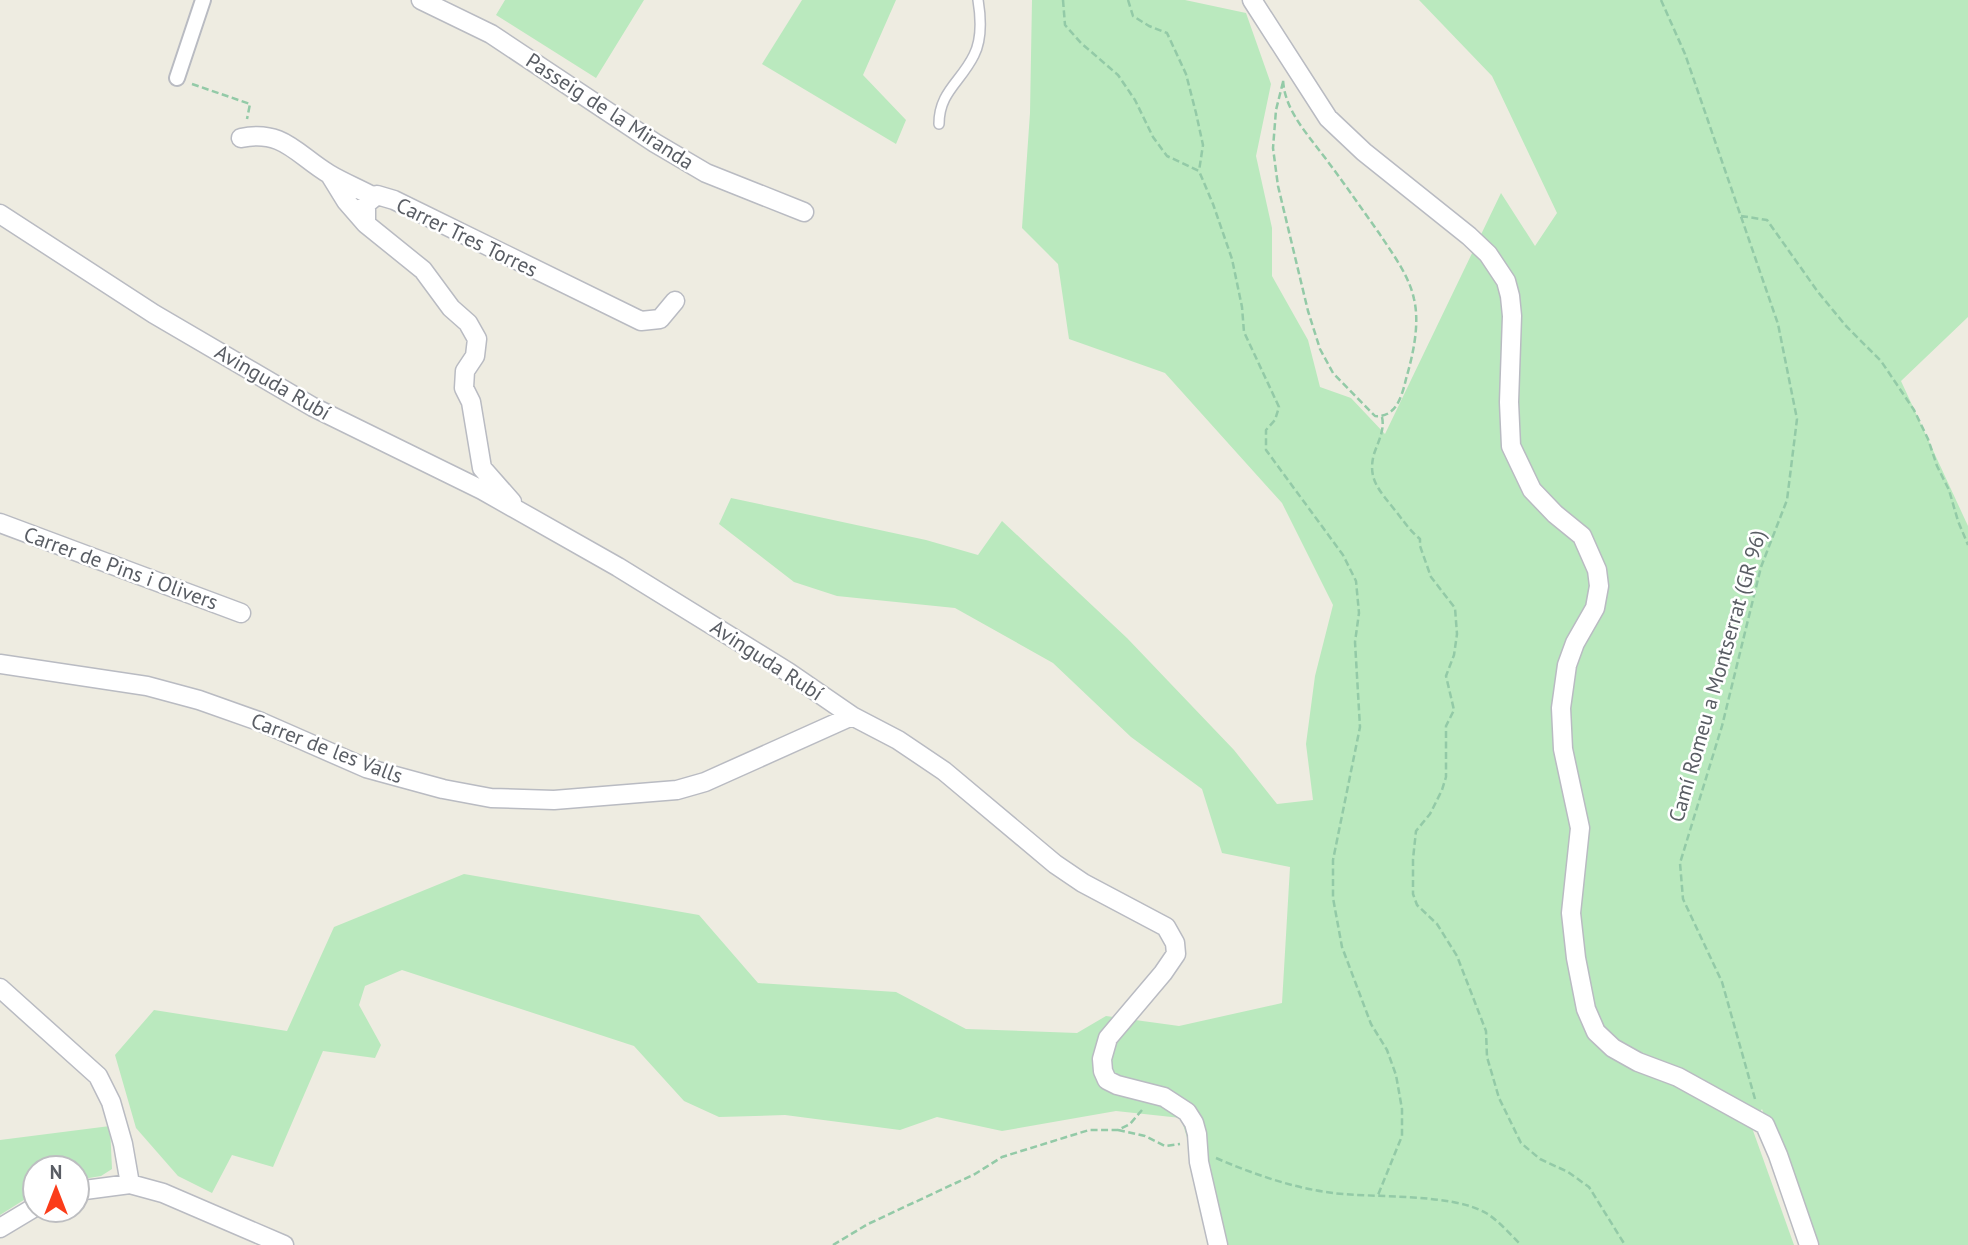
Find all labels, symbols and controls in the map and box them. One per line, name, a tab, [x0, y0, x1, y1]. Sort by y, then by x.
street label: Passeig de la Miranda	[521, 47, 699, 175]
street label: Carrer Tres Torres	[392, 191, 542, 283]
street label: Avinguda Rubí	[210, 338, 336, 426]
street label: Carrer de Pins i Olivers	[20, 520, 222, 616]
street label: Camí Romeu a Montserrat (GR 96)	[1662, 527, 1772, 825]
street label: Avinguda Rubí	[705, 613, 829, 707]
street label: Carrer de les Valls	[247, 707, 407, 789]
north arrow	[21, 1154, 91, 1224]
text: N	[50, 1160, 62, 1184]

